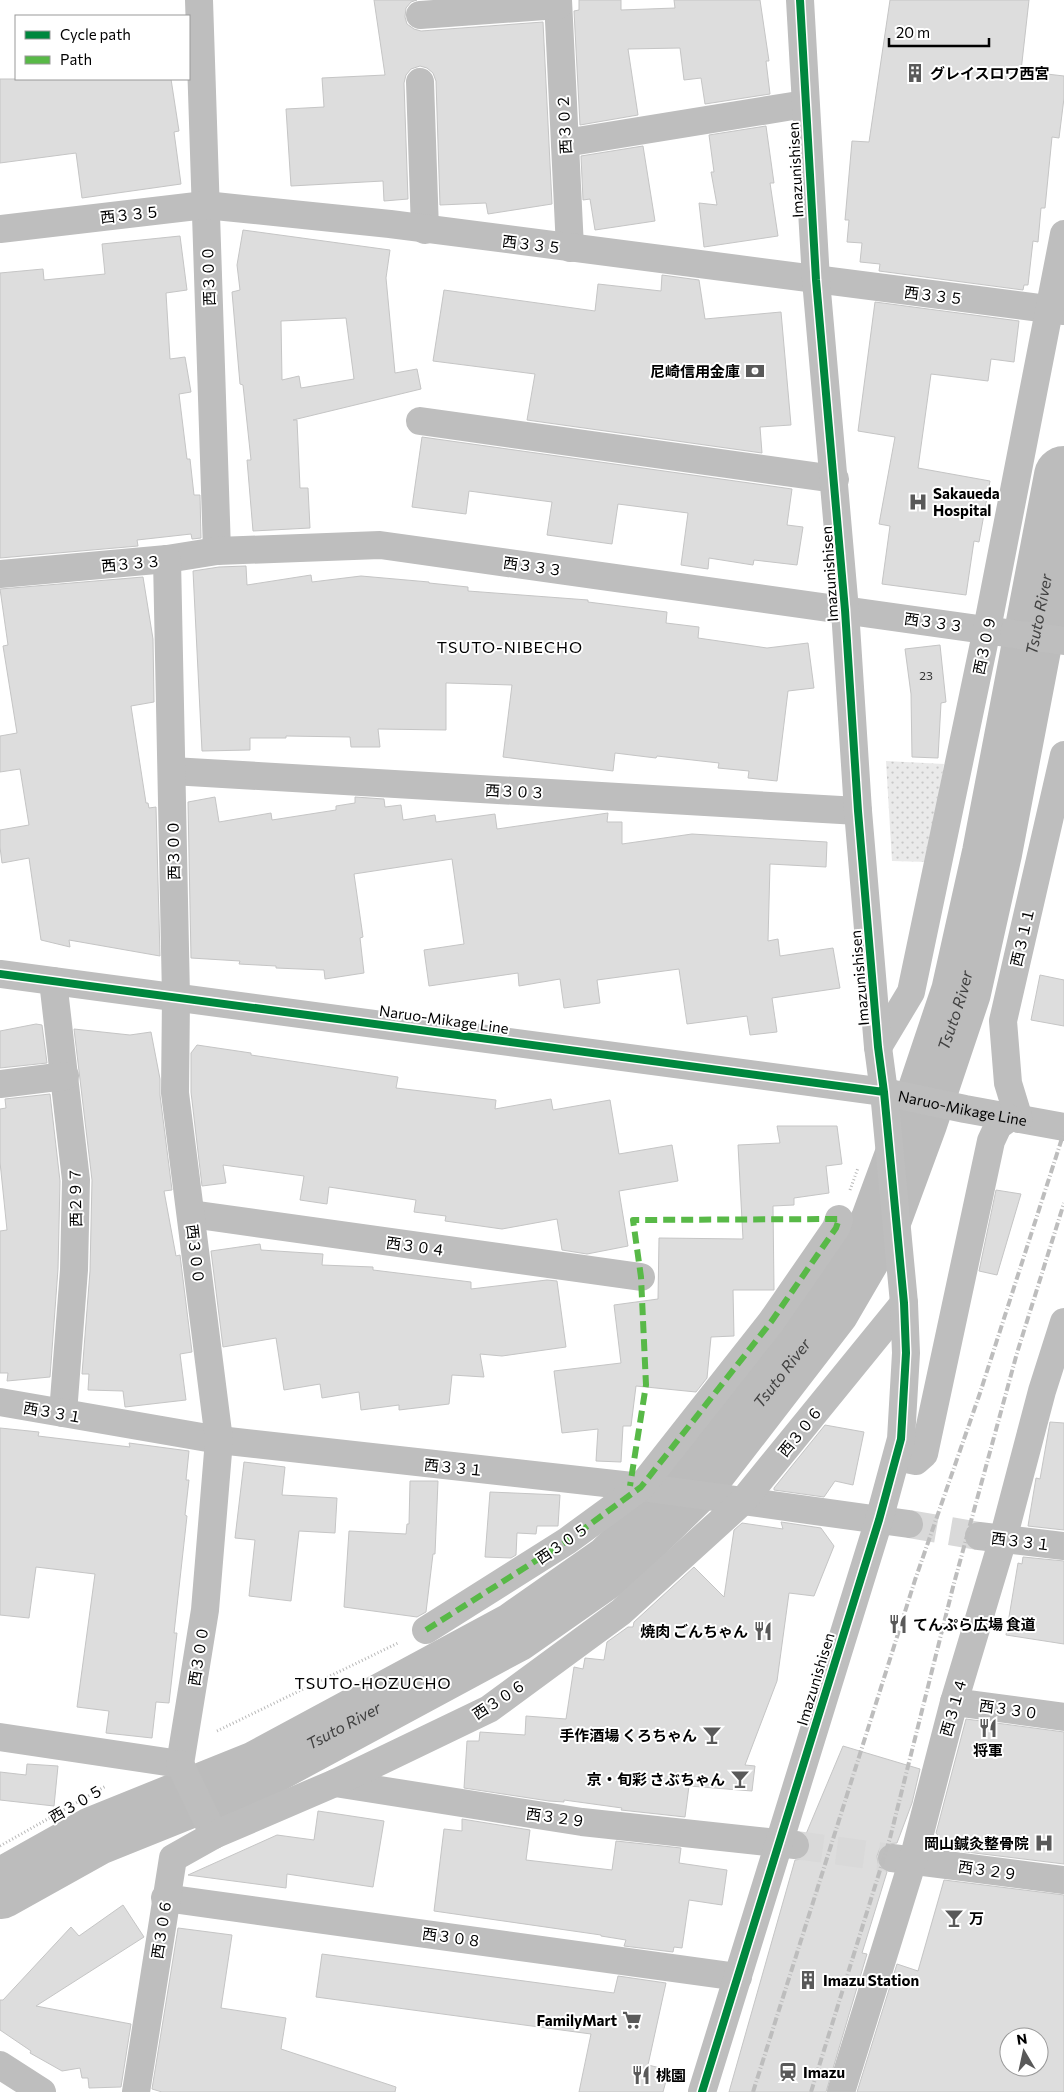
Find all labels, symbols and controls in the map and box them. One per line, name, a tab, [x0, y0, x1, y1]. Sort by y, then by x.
legend	[15, 15, 190, 80]
scale bar	[889, 15, 989, 47]
text: 20 m	[896, 23, 930, 41]
text: Cycle path	[60, 25, 131, 43]
text: Path	[60, 50, 92, 68]
building icon: グレイスロワ西宮	[904, 62, 926, 84]
place label: グレイスロワ西宮	[930, 64, 1050, 82]
street label: 西３０２	[553, 94, 575, 154]
street label: Imazunishisen	[783, 122, 807, 218]
street label: 西３３５	[99, 202, 161, 226]
street label: 西３３５	[501, 231, 563, 257]
street label: 西３００	[198, 246, 218, 306]
street label: 西３３５	[903, 282, 965, 308]
bank icon: 尼崎信用金庫	[744, 360, 766, 382]
place label: 尼崎信用金庫	[650, 362, 740, 380]
place label: Sakaueda Hospital	[933, 484, 1000, 519]
hospital icon: Sakaueda Hospital	[907, 491, 929, 513]
street label: Imazunishisen	[817, 525, 841, 623]
street label: 西３３３	[100, 551, 162, 575]
street label: 西３３３	[502, 553, 564, 579]
water label: Tsuto River	[1021, 571, 1055, 656]
street label: 西３３３	[903, 609, 965, 635]
street label: 西３０９	[969, 614, 999, 676]
district label: TSUTO-NIBECHO	[437, 637, 583, 656]
house number: 23	[919, 668, 933, 682]
street label: 西３０３	[485, 780, 545, 802]
street label: 西３００	[163, 820, 183, 880]
street label: 西３１１	[1006, 906, 1038, 968]
street label: Imazunishisen	[846, 929, 872, 1027]
water label: Tsuto River	[933, 968, 975, 1052]
street label: Naruo-Mikage Line	[378, 1001, 510, 1037]
street label: Naruo-Mikage Line	[897, 1086, 1028, 1129]
street label: 西２９７	[65, 1167, 85, 1227]
street label: 西３００	[183, 1223, 209, 1285]
street label: 西３０４	[385, 1233, 447, 1259]
water label: Tsuto River	[749, 1334, 814, 1411]
street label: 西３３１	[22, 1398, 84, 1426]
street label: 西３０６	[774, 1402, 826, 1460]
street label: 西３３１	[423, 1455, 485, 1479]
street label: 西３０５	[532, 1519, 592, 1567]
street label: 西３３１	[990, 1528, 1052, 1554]
restaurant icon: てんぷら広場 食道	[887, 1613, 909, 1635]
place label: てんぷら広場 食道	[913, 1615, 1036, 1633]
restaurant icon: 焼肉 ごんちゃん	[752, 1620, 774, 1642]
place label: 焼肉 ごんちゃん	[640, 1622, 748, 1640]
street label: 西３００	[184, 1625, 212, 1687]
street label: Imazunishisen	[792, 1630, 838, 1728]
district label: TSUTO-HOZUCHO	[294, 1673, 452, 1692]
street label: 西３０６	[469, 1675, 529, 1723]
street label: 西３１４	[936, 1676, 970, 1738]
street label: 西３３０	[978, 1696, 1040, 1722]
water label: Tsuto River	[302, 1697, 384, 1753]
restaurant icon: 将軍	[977, 1717, 999, 1739]
bar icon: 手作酒場 くろちゃん	[701, 1724, 723, 1746]
place label: 手作酒場 くろちゃん	[559, 1726, 697, 1744]
place label: 将軍	[973, 1741, 1003, 1759]
bar icon: 京・旬彩 さぶちゃん	[729, 1768, 751, 1790]
place label: 京・旬彩 さぶちゃん	[587, 1770, 725, 1788]
street label: 西３０５	[46, 1780, 106, 1826]
street label: 西３２９	[525, 1804, 587, 1830]
hospital icon: 岡山鍼灸整骨院	[1033, 1832, 1055, 1854]
place label: 岡山鍼灸整骨院	[924, 1834, 1029, 1852]
street label: 西３２９	[957, 1857, 1019, 1883]
street label: 西３０６	[147, 1898, 175, 1960]
bar icon: 万	[943, 1907, 965, 1929]
place label: 万	[969, 1909, 984, 1927]
street label: 西３０８	[421, 1924, 483, 1950]
building icon: Imazu Station	[797, 1969, 819, 1991]
place label: Imazu Station	[823, 1971, 919, 1989]
supermarket icon: FamilyMart	[621, 2009, 643, 2031]
place label: FamilyMart	[536, 2011, 617, 2029]
north arrow	[999, 2027, 1049, 2077]
text: N	[1015, 2029, 1028, 2048]
station icon: Imazu	[777, 2061, 799, 2083]
place label: Imazu	[803, 2063, 845, 2081]
restaurant icon: 桃園	[630, 2064, 652, 2086]
place label: 桃園	[656, 2066, 686, 2084]

